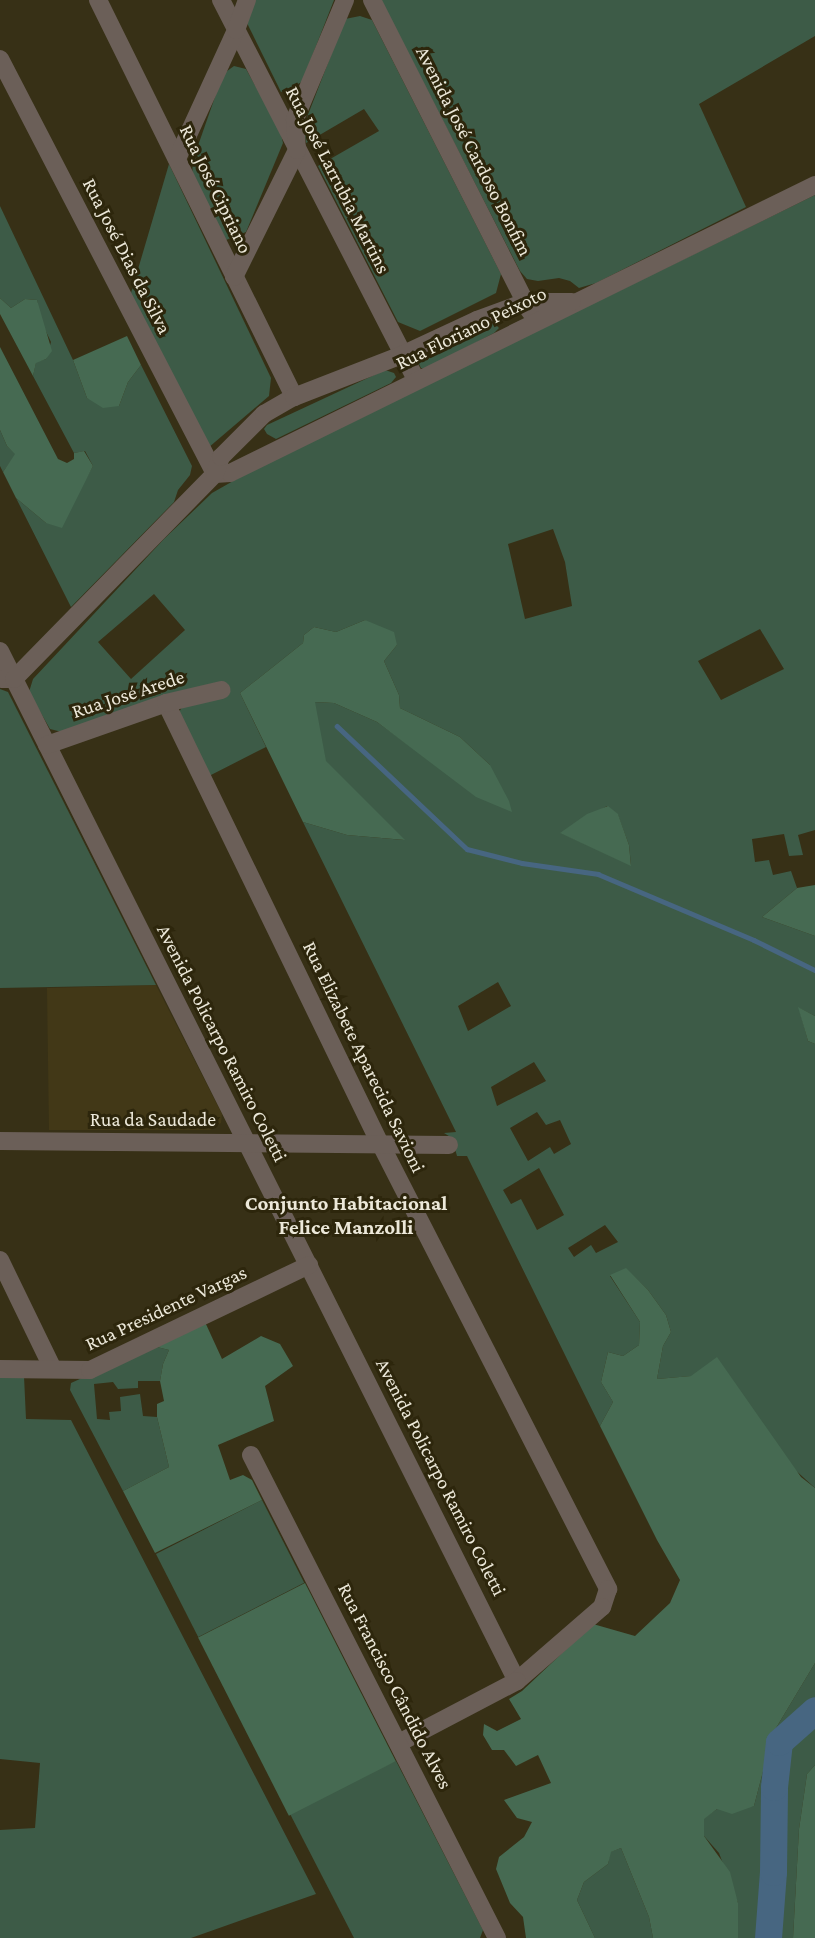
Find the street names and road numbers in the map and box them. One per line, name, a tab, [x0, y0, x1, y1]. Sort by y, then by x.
street label: Avenida José Cardoso Bonfim	[411, 42, 537, 260]
street label: Rua José Larrubia Martins	[280, 82, 396, 278]
street label: Rua José Cipriano	[174, 121, 258, 257]
street label: Rua José Dias da Silva	[77, 174, 177, 338]
street label: Rua Floriano Peixoto	[392, 281, 550, 375]
street label: Rua José Arede	[69, 665, 187, 723]
street label: Avenida Policarpo Ramiro Coletti	[152, 920, 292, 1166]
street label: Rua Elizabete Aparecida Savioni	[298, 938, 430, 1176]
street label: Rua da Saudade	[90, 1107, 216, 1131]
street label: Rua Presidente Vargas	[81, 1260, 251, 1356]
street label: Avenida Policarpo Ramiro Coletti	[371, 1354, 511, 1600]
street label: Rua Francisco Cândido Alves	[333, 1579, 457, 1793]

